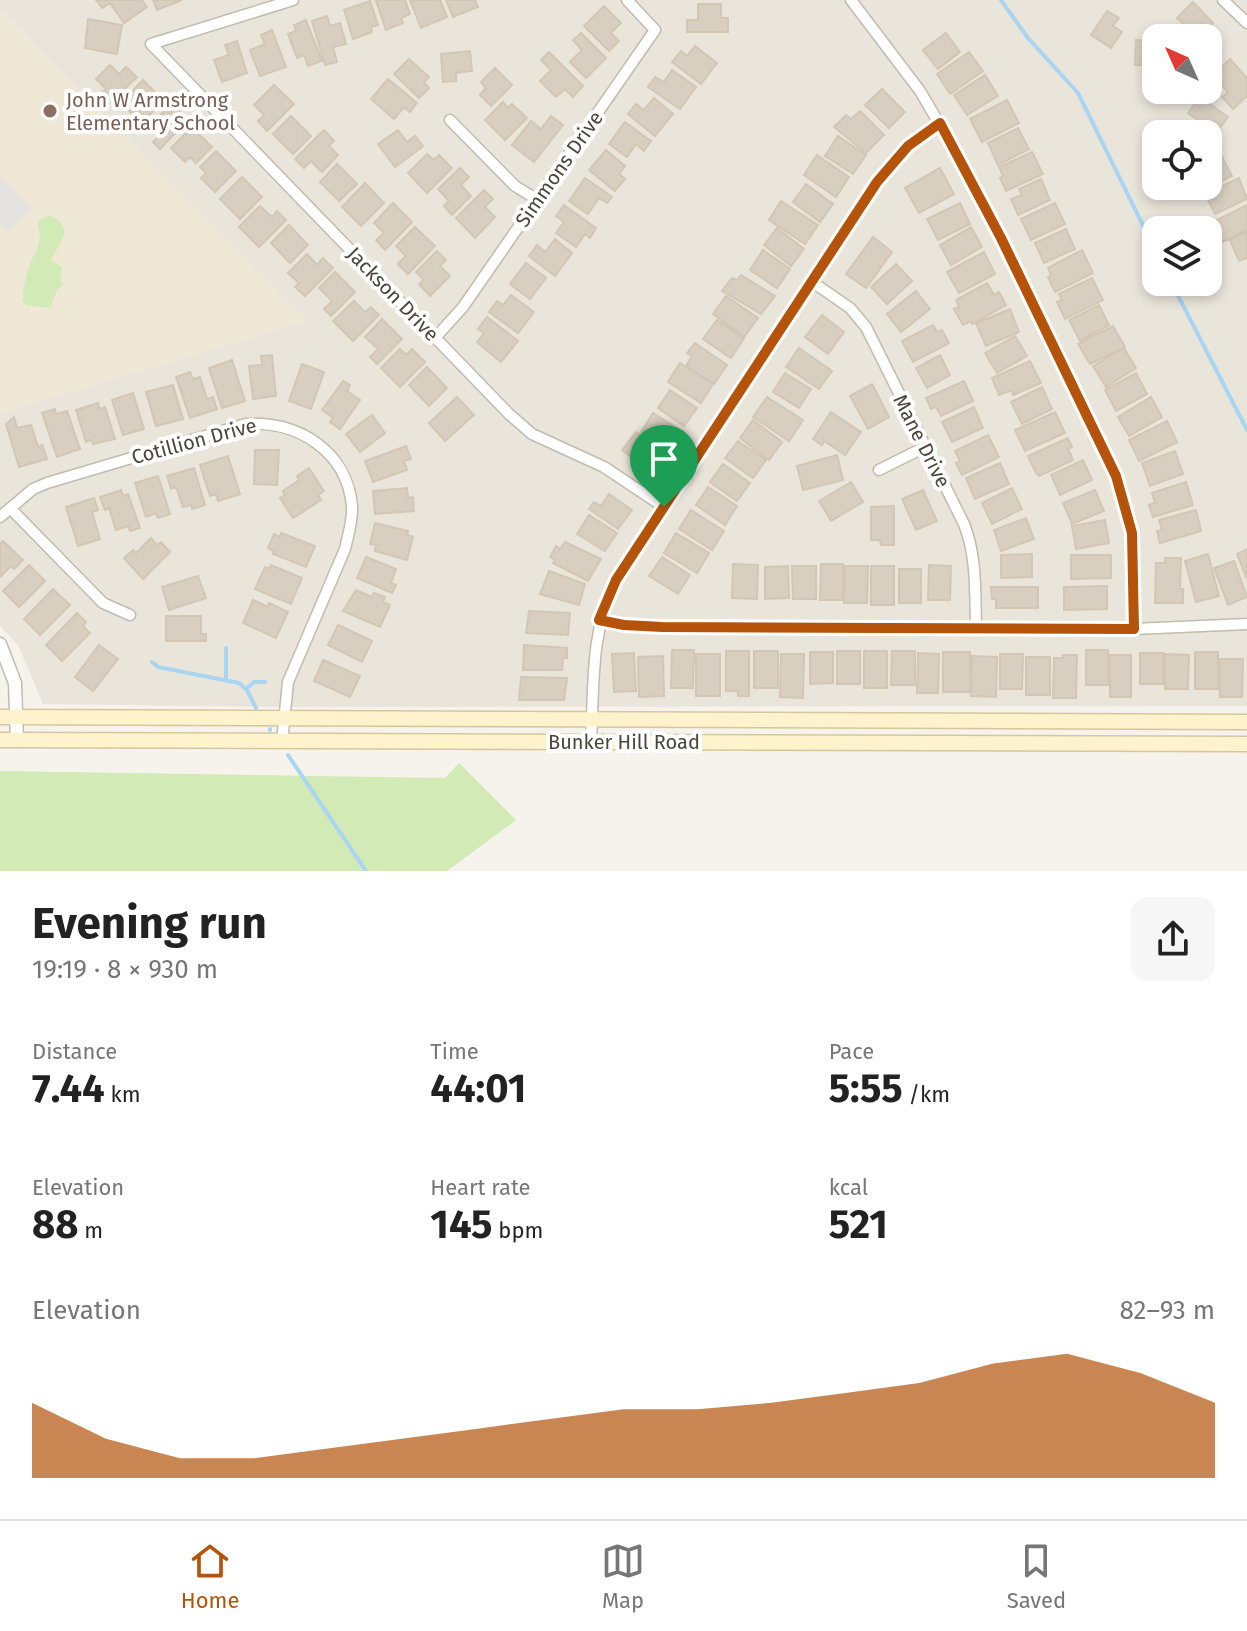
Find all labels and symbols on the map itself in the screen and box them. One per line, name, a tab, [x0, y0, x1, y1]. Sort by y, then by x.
north arrow	[1142, 24, 1222, 104]
place label: John W Armstrong Elementary School	[66, 88, 235, 135]
marker: John W Armstrong Elementary School	[41, 102, 59, 120]
street label: Simmons Drive	[510, 107, 608, 231]
street label: Jackson Drive	[342, 242, 444, 346]
street label: Mane Drive	[888, 390, 956, 492]
street label: Cotillion Drive	[129, 413, 259, 469]
pin	[630, 425, 698, 507]
street label: Bunker Hill Road	[548, 730, 700, 754]

